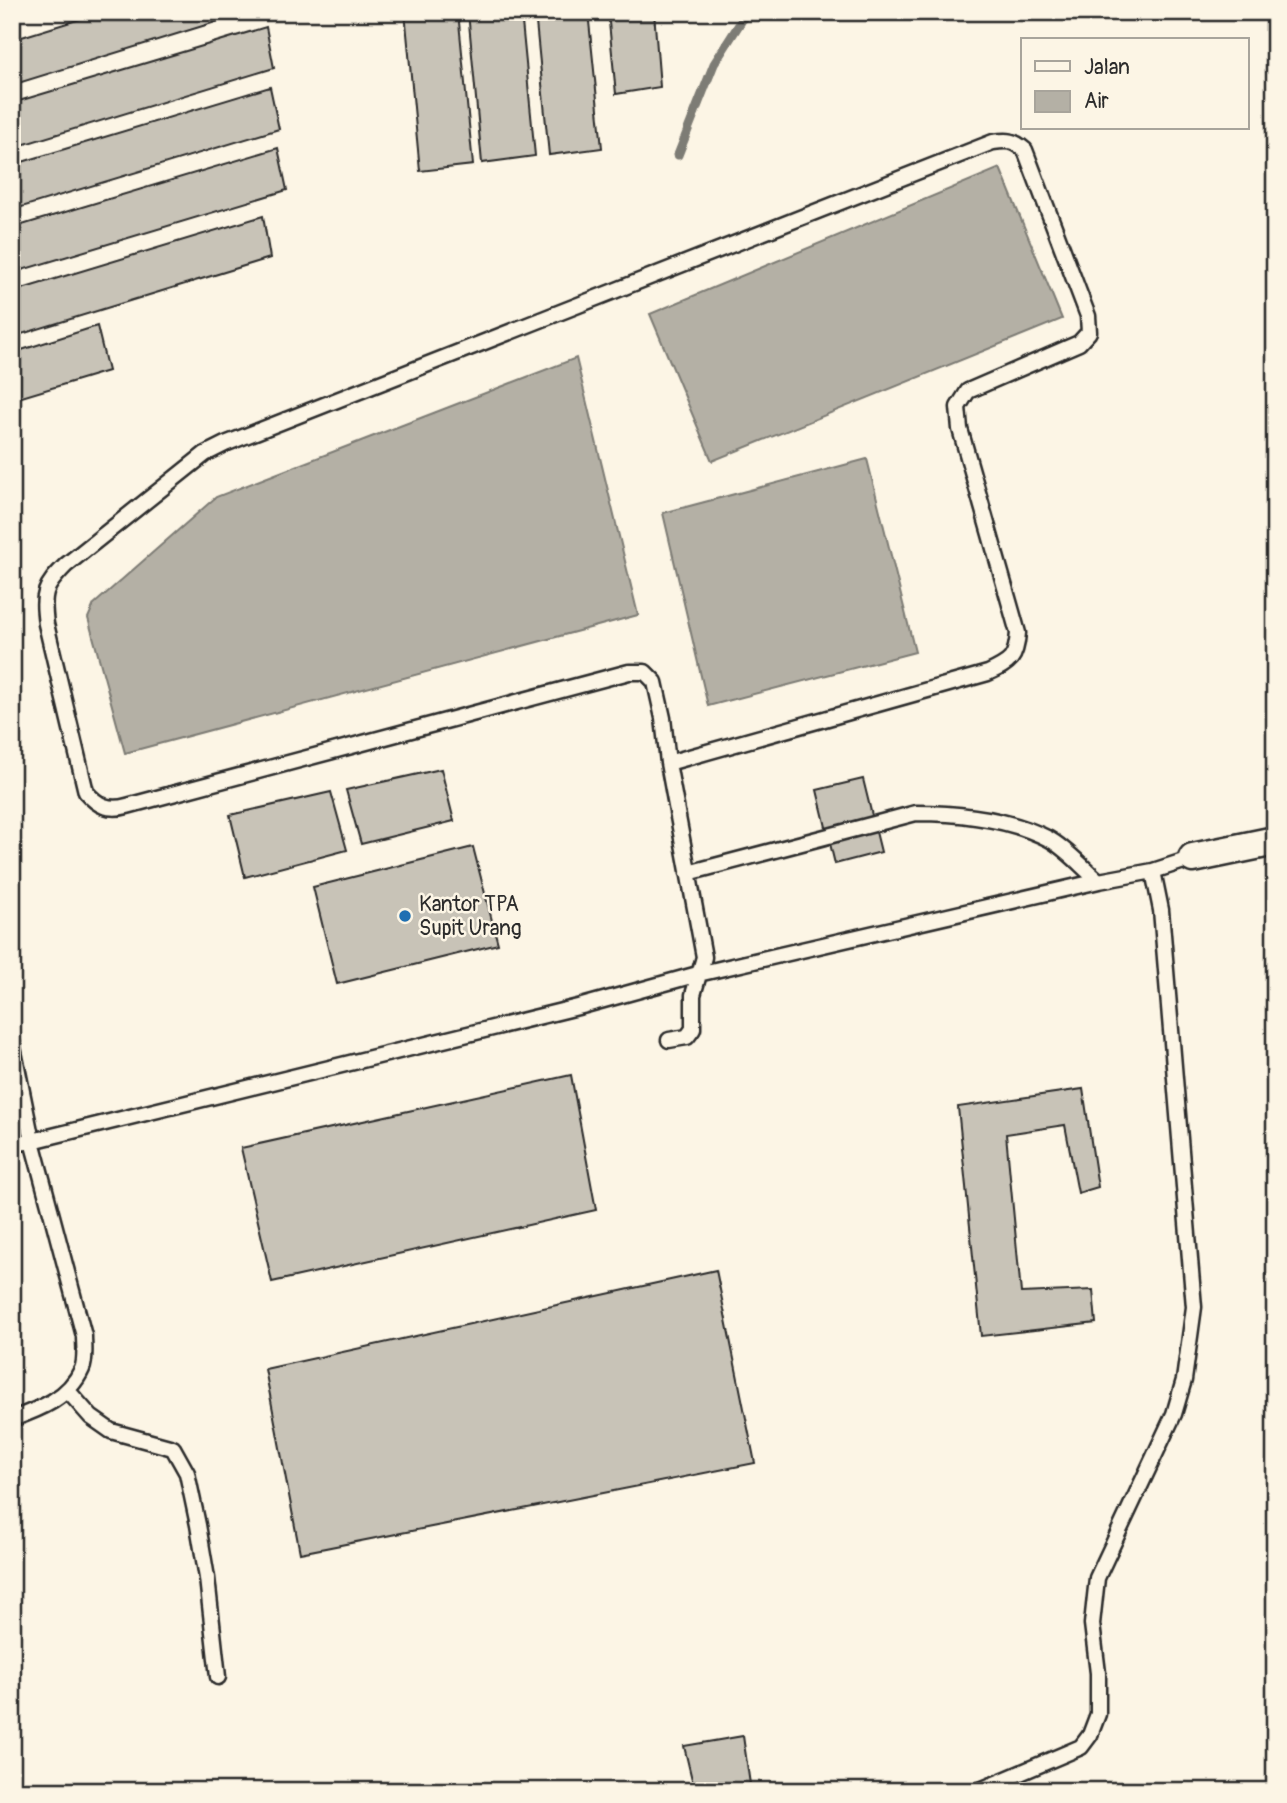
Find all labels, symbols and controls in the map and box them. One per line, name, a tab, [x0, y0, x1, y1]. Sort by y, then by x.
legend	[1021, 38, 1248, 130]
text: Jalan	[1084, 54, 1130, 81]
text: Air	[1084, 88, 1109, 115]
place label: Kantor TPA Supit Urang	[419, 891, 521, 942]
marker: Kantor TPA Supit Urang	[397, 908, 413, 924]

